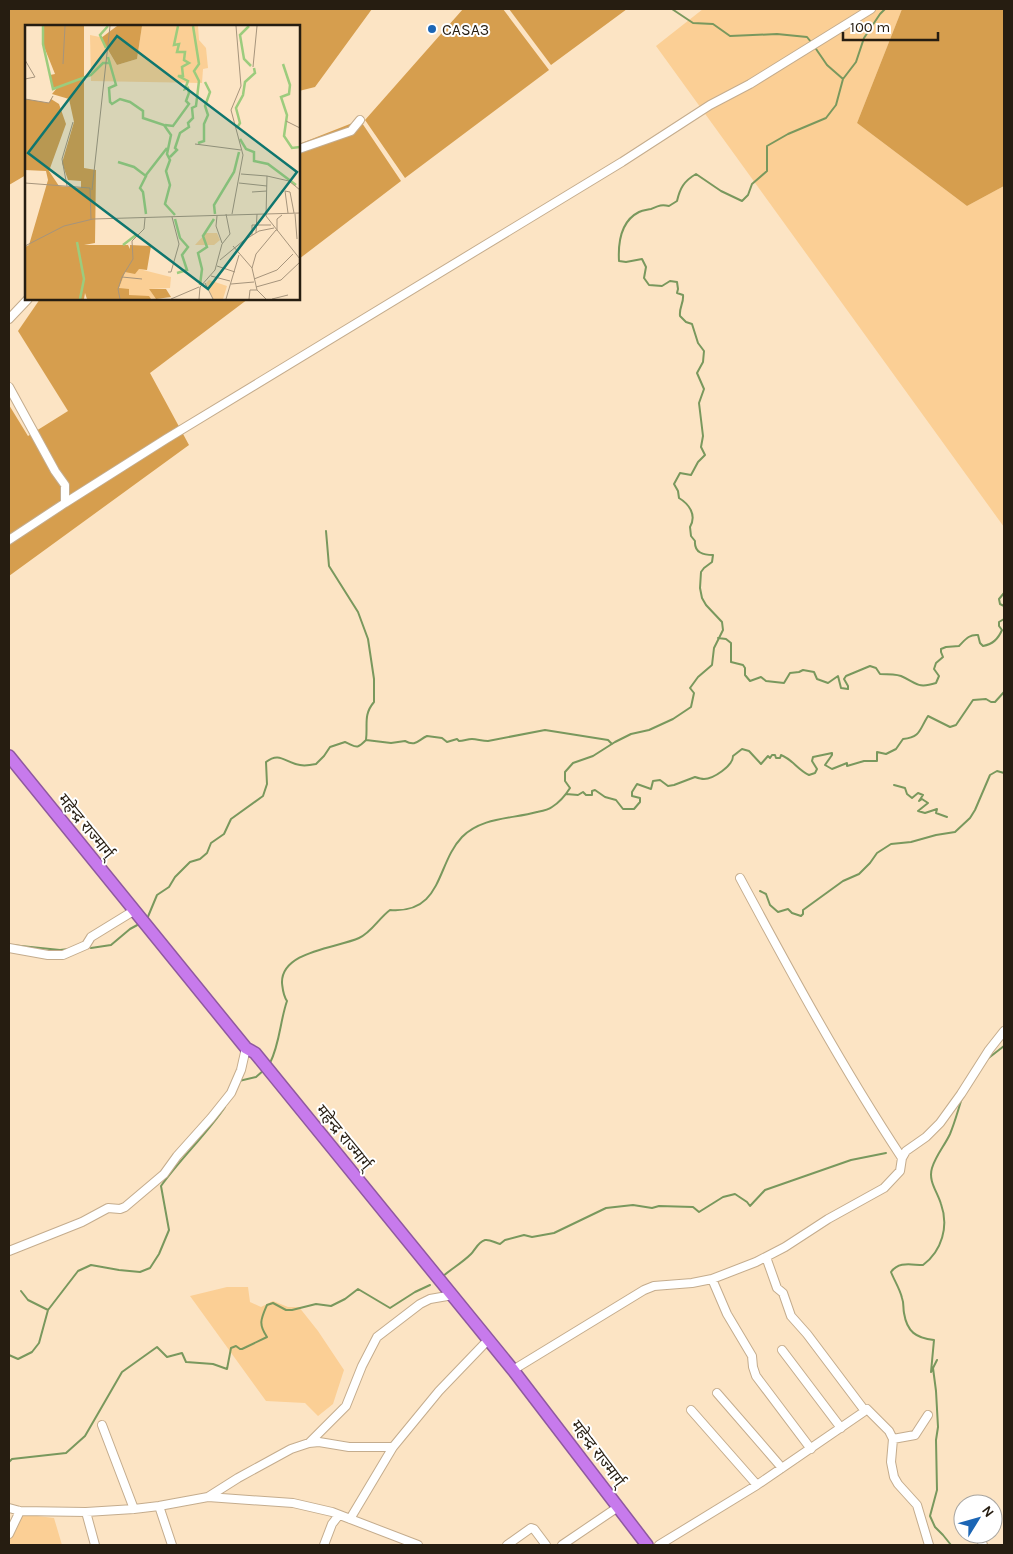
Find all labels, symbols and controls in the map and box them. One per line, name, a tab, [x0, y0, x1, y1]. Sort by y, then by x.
scale bar	[843, 10, 938, 42]
text: 100 m	[850, 18, 890, 36]
place label: CASA3	[442, 20, 489, 39]
marker: CASA3	[426, 23, 438, 35]
inset map	[25, 25, 300, 300]
street label: महेन्द्र राज्मार्ग्	[53, 790, 120, 865]
street label: महेन्द्र राज्मार्ग्	[311, 1101, 378, 1176]
street label: महेन्द्र राज्मार्ग्	[566, 1416, 631, 1493]
north arrow	[953, 1494, 1003, 1544]
text: N	[978, 1502, 998, 1521]

